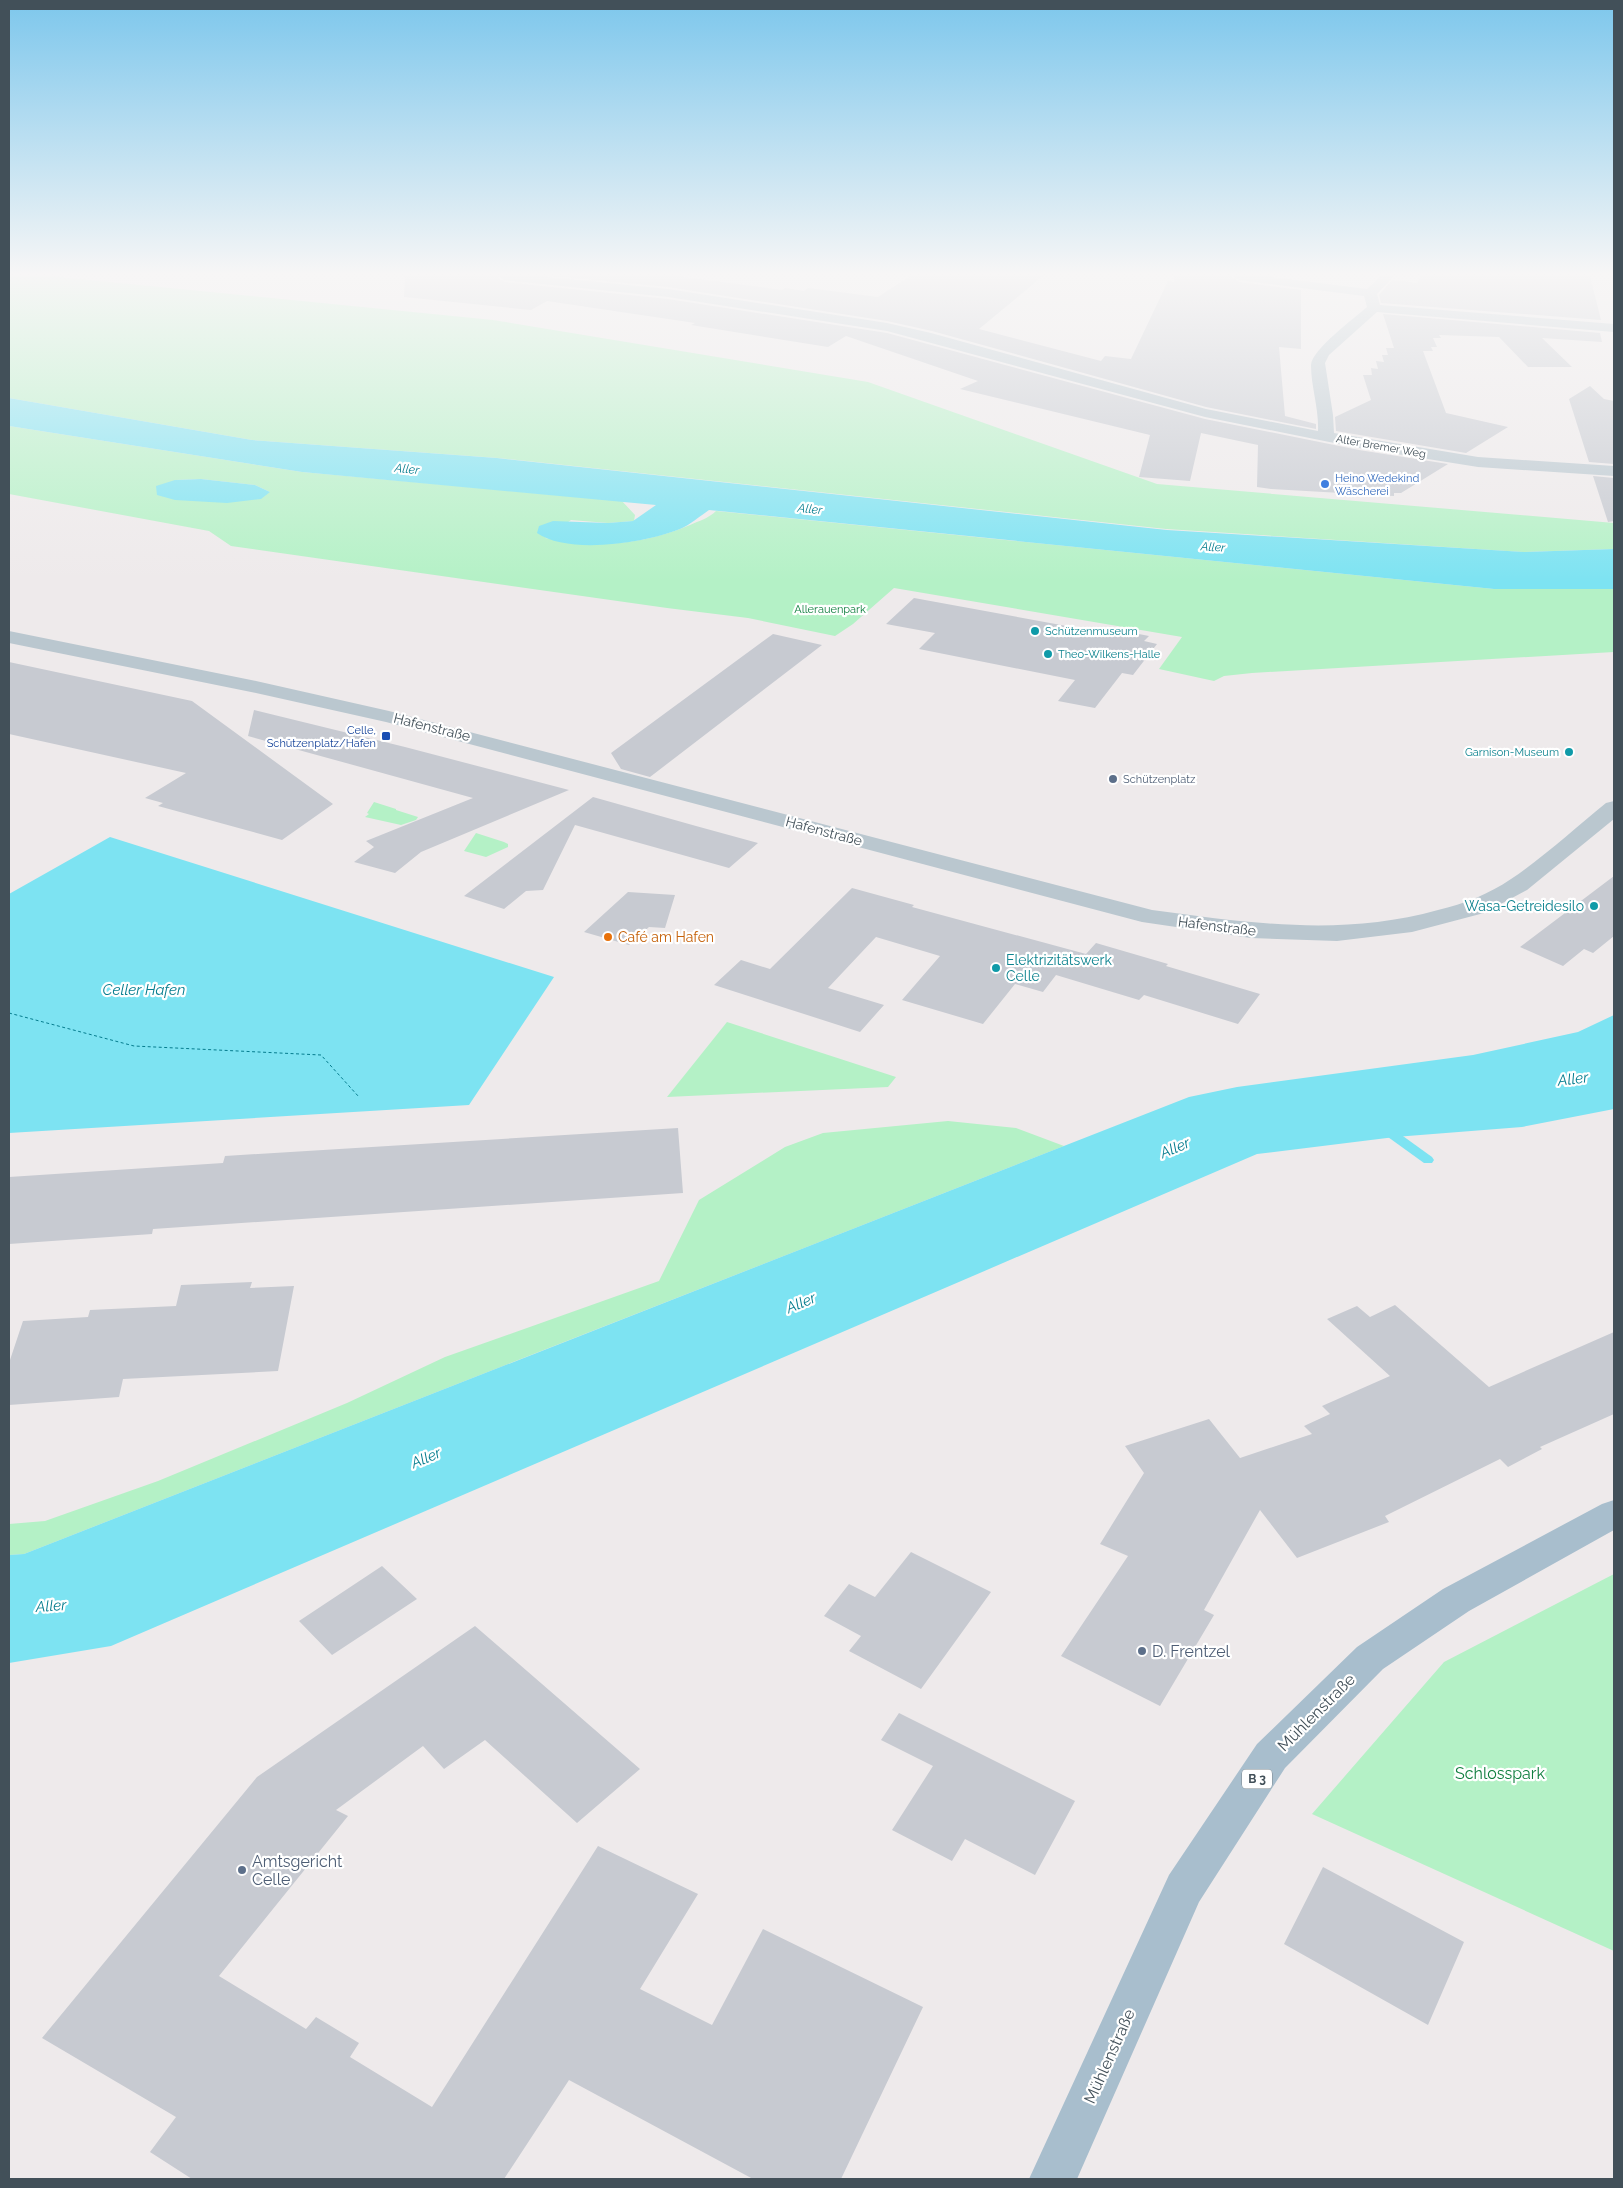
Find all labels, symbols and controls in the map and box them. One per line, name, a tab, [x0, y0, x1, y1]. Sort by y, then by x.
street label: Alter Bremer Weg	[1335, 432, 1427, 461]
water label: Aller	[393, 461, 421, 477]
place label: Heino Wedekind Wäscherei	[1335, 472, 1419, 498]
marker: Heino Wedekind Wäscherei	[1319, 478, 1331, 490]
water label: Aller	[796, 501, 824, 517]
water label: Aller	[1199, 539, 1227, 555]
park label: Allerauenpark	[794, 603, 866, 616]
marker: Schützenmuseum	[1029, 625, 1041, 637]
place label: Schützenmuseum	[1045, 625, 1138, 638]
marker: Theo-Wilkens-Halle	[1042, 648, 1054, 660]
place label: Theo-Wilkens-Halle	[1058, 648, 1161, 661]
street label: Hafenstraße	[392, 710, 472, 744]
place label: Celle, Schützenplatz/Hafen	[267, 724, 376, 750]
marker: Celle, Schützenplatz/Hafen	[380, 730, 392, 742]
place label: Garnison-Museum	[1465, 746, 1559, 759]
marker: Garnison-Museum	[1563, 746, 1575, 758]
marker: Schützenplatz	[1107, 773, 1119, 785]
place label: Schützenplatz	[1123, 773, 1196, 786]
street label: Hafenstraße	[784, 813, 864, 849]
place label: Wasa-Getreidesilo	[1464, 898, 1584, 914]
marker: Wasa-Getreidesilo	[1588, 900, 1600, 912]
street label: Hafenstraße	[1177, 913, 1257, 939]
place label: Café am Hafen	[618, 929, 714, 945]
marker: Café am Hafen	[602, 931, 614, 943]
place label: Elektrizitätswerk Celle	[1006, 952, 1112, 984]
marker: Elektrizitätswerk Celle	[990, 962, 1002, 974]
water label: Celler Hafen	[103, 981, 185, 999]
water label: Aller	[1556, 1068, 1590, 1090]
water label: Aller	[1156, 1133, 1193, 1163]
water label: Aller	[782, 1288, 819, 1318]
water label: Aller	[407, 1443, 444, 1473]
water label: Aller	[34, 1596, 68, 1616]
place label: D. Frentzel	[1152, 1642, 1231, 1661]
marker: D. Frentzel	[1136, 1645, 1148, 1657]
street label: Mühlenstraße	[1274, 1670, 1359, 1755]
park label: Schlosspark	[1455, 1764, 1545, 1783]
road number: B 3	[1242, 1770, 1272, 1788]
place label: Amtsgericht Celle	[252, 1852, 343, 1889]
marker: Amtsgericht Celle	[236, 1864, 248, 1876]
street label: Mühlenstraße	[1080, 2006, 1139, 2106]

